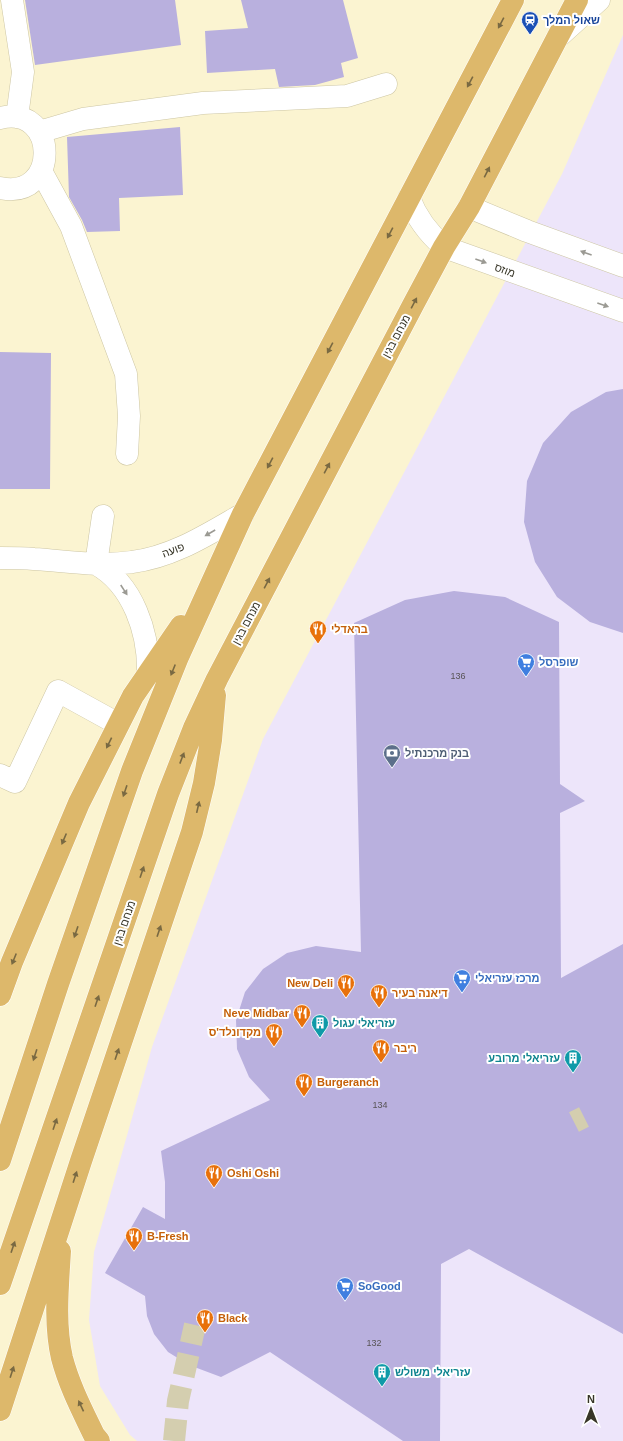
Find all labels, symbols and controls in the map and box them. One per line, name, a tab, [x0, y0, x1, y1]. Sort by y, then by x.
station icon: שאול המלך	[520, 10, 540, 35]
place label: שאול המלך	[543, 14, 600, 26]
one-way arrow	[497, 18, 504, 29]
one-way arrow	[467, 76, 473, 87]
one-way arrow	[483, 167, 490, 178]
one-way arrow	[387, 227, 394, 239]
one-way arrow	[580, 249, 592, 255]
one-way arrow	[475, 258, 487, 264]
street label: מוזס	[493, 261, 517, 279]
one-way arrow	[411, 297, 417, 309]
one-way arrow	[598, 302, 610, 308]
street label: מנחם בגין	[380, 313, 412, 359]
one-way arrow	[327, 342, 333, 354]
one-way arrow	[267, 457, 273, 469]
one-way arrow	[324, 462, 331, 473]
one-way arrow	[204, 529, 215, 536]
street label: פועה	[160, 540, 186, 560]
one-way arrow	[264, 577, 270, 589]
one-way arrow	[120, 585, 128, 595]
street label: מנחם בגין	[230, 600, 262, 646]
restaurant icon: בראדלי	[308, 619, 328, 644]
place label: בראדלי	[331, 623, 368, 635]
supermarket icon: שופרסל	[516, 652, 536, 677]
place label: שופרסל	[539, 656, 578, 668]
one-way arrow	[169, 665, 175, 677]
house number: 136	[450, 671, 466, 681]
one-way arrow	[105, 738, 112, 749]
bank icon: בנק מרכנתיל	[382, 743, 402, 768]
place label: בנק מרכנתיל	[405, 747, 469, 759]
one-way arrow	[180, 751, 186, 763]
one-way arrow	[122, 786, 128, 798]
one-way arrow	[196, 801, 202, 813]
one-way arrow	[60, 834, 66, 846]
one-way arrow	[139, 866, 145, 878]
street label: מנחם בגין	[111, 899, 137, 947]
one-way arrow	[156, 924, 162, 936]
one-way arrow	[73, 927, 79, 939]
one-way arrow	[10, 954, 16, 966]
supermarket icon: מרכז עזריאלי	[452, 968, 472, 993]
place label: מרכז עזריאלי	[475, 972, 540, 984]
restaurant icon: New Deli	[336, 973, 356, 998]
place label: New Deli	[287, 977, 333, 989]
restaurant icon: דיאנה בעיר	[369, 983, 389, 1008]
place label: דיאנה בעיר	[392, 987, 448, 999]
one-way arrow	[94, 995, 100, 1007]
restaurant icon: Neve Midbar	[292, 1003, 312, 1028]
place label: Neve Midbar	[224, 1007, 290, 1019]
building icon: עזריאלי עגול	[310, 1013, 330, 1038]
place label: עזריאלי עגול	[333, 1017, 395, 1029]
restaurant icon: מקדונלד'ס	[264, 1022, 284, 1047]
place label: מקדונלד'ס	[209, 1026, 261, 1038]
restaurant icon: ריבר	[371, 1038, 391, 1063]
place label: ריבר	[394, 1042, 417, 1054]
one-way arrow	[114, 1047, 120, 1059]
building icon: עזריאלי מרובע	[563, 1048, 583, 1073]
one-way arrow	[31, 1050, 37, 1062]
place label: עזריאלי מרובע	[488, 1052, 560, 1064]
restaurant icon: Burgeranch	[294, 1072, 314, 1097]
place label: Burgeranch	[317, 1076, 379, 1088]
house number: 134	[372, 1100, 388, 1110]
one-way arrow	[52, 1118, 58, 1130]
restaurant icon: Oshi Oshi	[204, 1163, 224, 1188]
place label: Oshi Oshi	[227, 1167, 279, 1179]
one-way arrow	[72, 1171, 78, 1183]
restaurant icon: B-Fresh	[124, 1226, 144, 1251]
place label: B-Fresh	[147, 1230, 189, 1242]
one-way arrow	[10, 1240, 16, 1252]
supermarket icon: SoGood	[335, 1276, 355, 1301]
place label: SoGood	[358, 1280, 401, 1292]
restaurant icon: Black	[195, 1308, 215, 1333]
place label: Black	[218, 1312, 248, 1324]
house number: 132	[366, 1338, 382, 1348]
building icon: עזריאלי משולש	[372, 1362, 392, 1387]
one-way arrow	[9, 1366, 15, 1378]
place label: עזריאלי משולש	[395, 1366, 471, 1378]
north arrow	[571, 1389, 611, 1429]
text: N	[587, 1393, 595, 1405]
one-way arrow	[78, 1401, 84, 1412]

